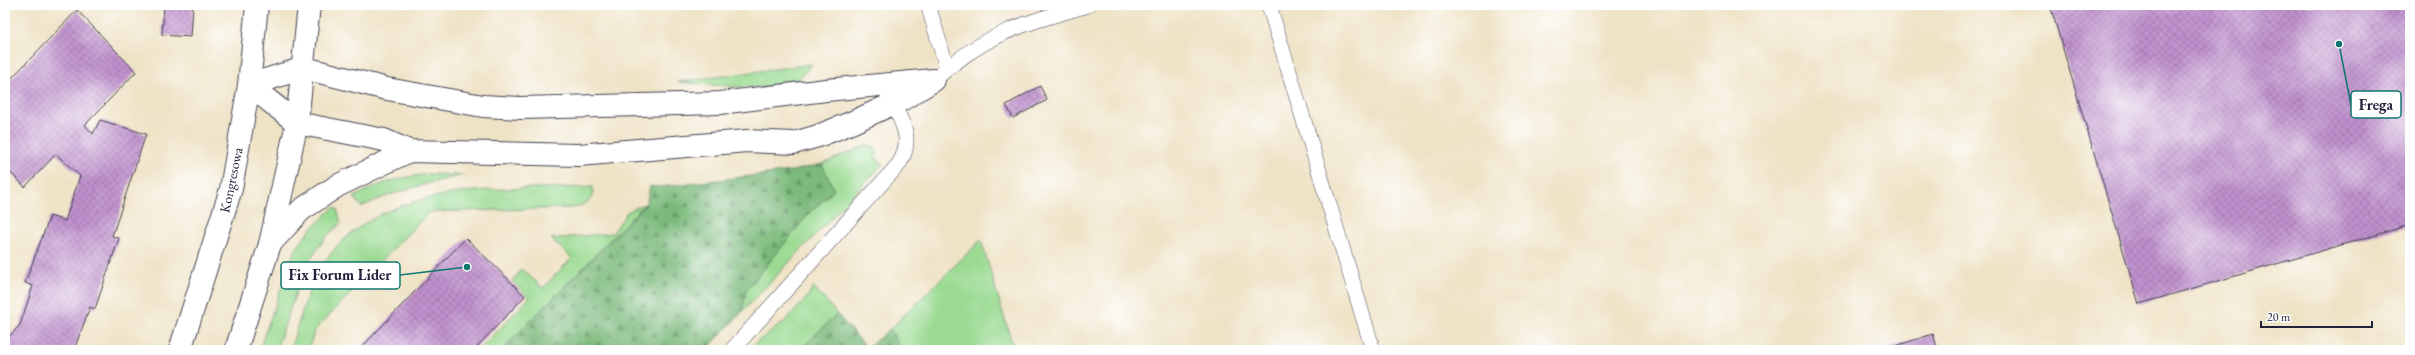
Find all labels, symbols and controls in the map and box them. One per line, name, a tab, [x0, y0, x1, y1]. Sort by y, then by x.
callout: Frega	[2351, 91, 2401, 118]
text: Frega	[2359, 95, 2394, 114]
street label: Kongresowa	[215, 145, 247, 214]
callout: Fix Forum Lider	[281, 262, 400, 289]
text: Fix Forum Lider	[289, 265, 392, 284]
scale bar	[2261, 303, 2372, 329]
text: 20 m	[2267, 309, 2291, 325]

